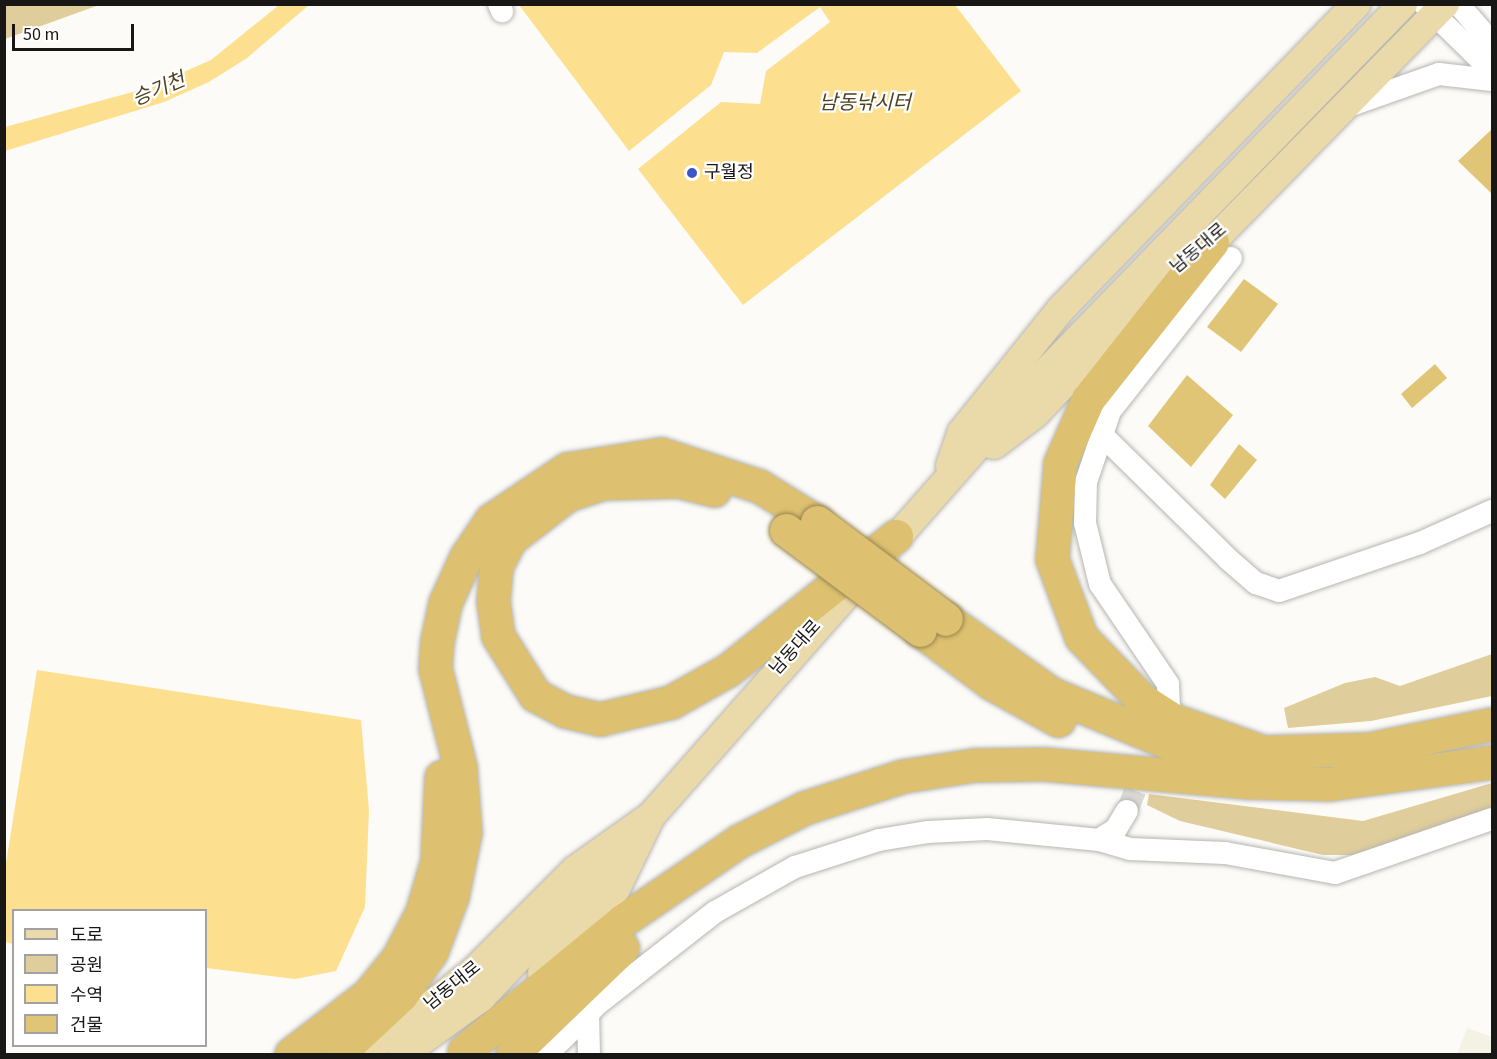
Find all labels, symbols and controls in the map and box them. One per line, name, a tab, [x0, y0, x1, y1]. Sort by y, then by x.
scale bar	[15, 12, 136, 50]
text: 50 m	[23, 22, 59, 47]
water label: 승기천	[129, 68, 189, 112]
water label: 남동낚시터	[819, 91, 911, 115]
place label: 구월정	[704, 162, 754, 184]
marker: 구월정	[685, 166, 699, 180]
street label: 남동대로	[1167, 219, 1231, 279]
street label: 남동대로	[766, 616, 826, 680]
legend	[12, 909, 207, 1047]
text: 도로	[70, 923, 103, 948]
text: 공원	[70, 953, 103, 978]
street label: 남동대로	[420, 957, 486, 1015]
text: 수역	[70, 983, 103, 1008]
text: 건물	[70, 1013, 103, 1038]

